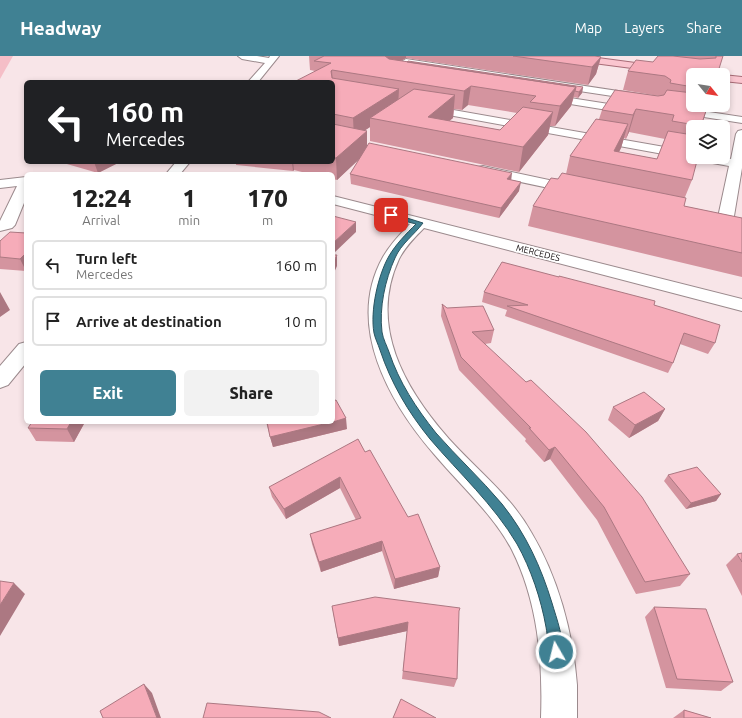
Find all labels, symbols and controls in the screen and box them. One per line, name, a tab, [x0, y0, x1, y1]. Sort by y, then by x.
text: Headway	[20, 17, 101, 39]
text: Map	[575, 20, 602, 36]
text: Layers	[624, 20, 664, 36]
text: Share	[686, 20, 722, 36]
north arrow	[686, 68, 730, 112]
map controls	[686, 68, 730, 164]
icon: left	[40, 96, 92, 148]
text: 160 m	[106, 96, 184, 127]
button: layers	[686, 120, 730, 164]
text: Mercedes	[106, 129, 185, 149]
text: 12:24	[71, 185, 131, 212]
text: 1	[182, 185, 196, 212]
text: 170	[247, 185, 288, 212]
pin	[374, 198, 408, 232]
icon: arrive	[380, 204, 402, 226]
text: Arrival	[82, 213, 120, 227]
text: min	[178, 213, 200, 227]
text: m	[262, 213, 273, 227]
street label: MERCEDES	[515, 243, 561, 263]
text: Turn left	[76, 250, 137, 267]
icon: left	[42, 254, 64, 276]
text: 160 m	[275, 257, 317, 274]
text: Mercedes	[76, 267, 133, 281]
icon: arrive	[42, 310, 64, 332]
text: Arrive at destination	[76, 313, 222, 330]
text: 10 m	[284, 313, 317, 330]
button: Exit	[40, 370, 176, 416]
button: Share	[184, 370, 319, 416]
position arrow	[535, 631, 577, 673]

